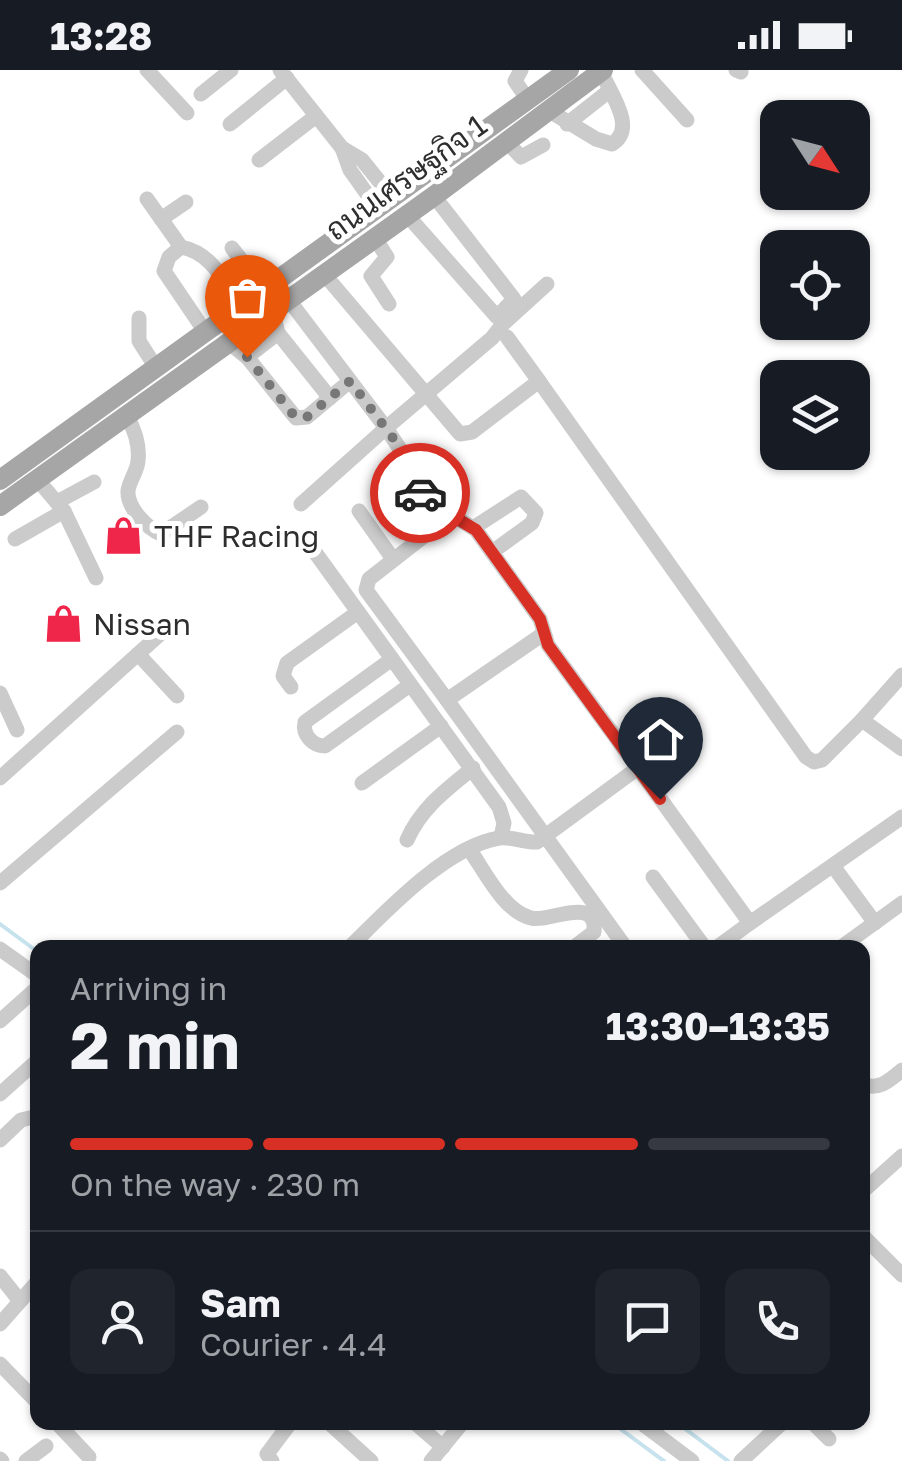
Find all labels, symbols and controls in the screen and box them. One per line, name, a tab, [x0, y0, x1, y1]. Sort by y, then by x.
text: 13:28	[50, 13, 152, 58]
north arrow	[760, 100, 870, 210]
map controls	[760, 100, 870, 470]
street label: ถนนเศรษฐกิจ 1	[319, 107, 495, 250]
button: locate	[760, 230, 870, 340]
pin	[205, 255, 290, 358]
icon: bag	[220, 270, 275, 325]
button: layers	[760, 360, 870, 470]
courier	[370, 443, 470, 543]
icon: car	[393, 466, 448, 521]
shop icon: THF Racing	[103, 515, 145, 557]
place label: THF Racing	[154, 518, 319, 554]
shop icon: Nissan	[42, 603, 84, 645]
place label: Nissan	[93, 606, 191, 642]
pin	[618, 697, 703, 800]
icon: home	[633, 712, 688, 767]
text: Arriving in	[70, 969, 227, 1007]
text: 13:30–13:35	[606, 1003, 830, 1048]
text: 2 min	[70, 1005, 240, 1083]
text: On the way · 230 m	[70, 1165, 360, 1203]
button: person	[70, 1269, 175, 1374]
button: chat	[595, 1269, 700, 1374]
button: phone	[725, 1269, 830, 1374]
text: Sam	[200, 1280, 281, 1325]
text: Courier · 4.4	[200, 1325, 387, 1363]

